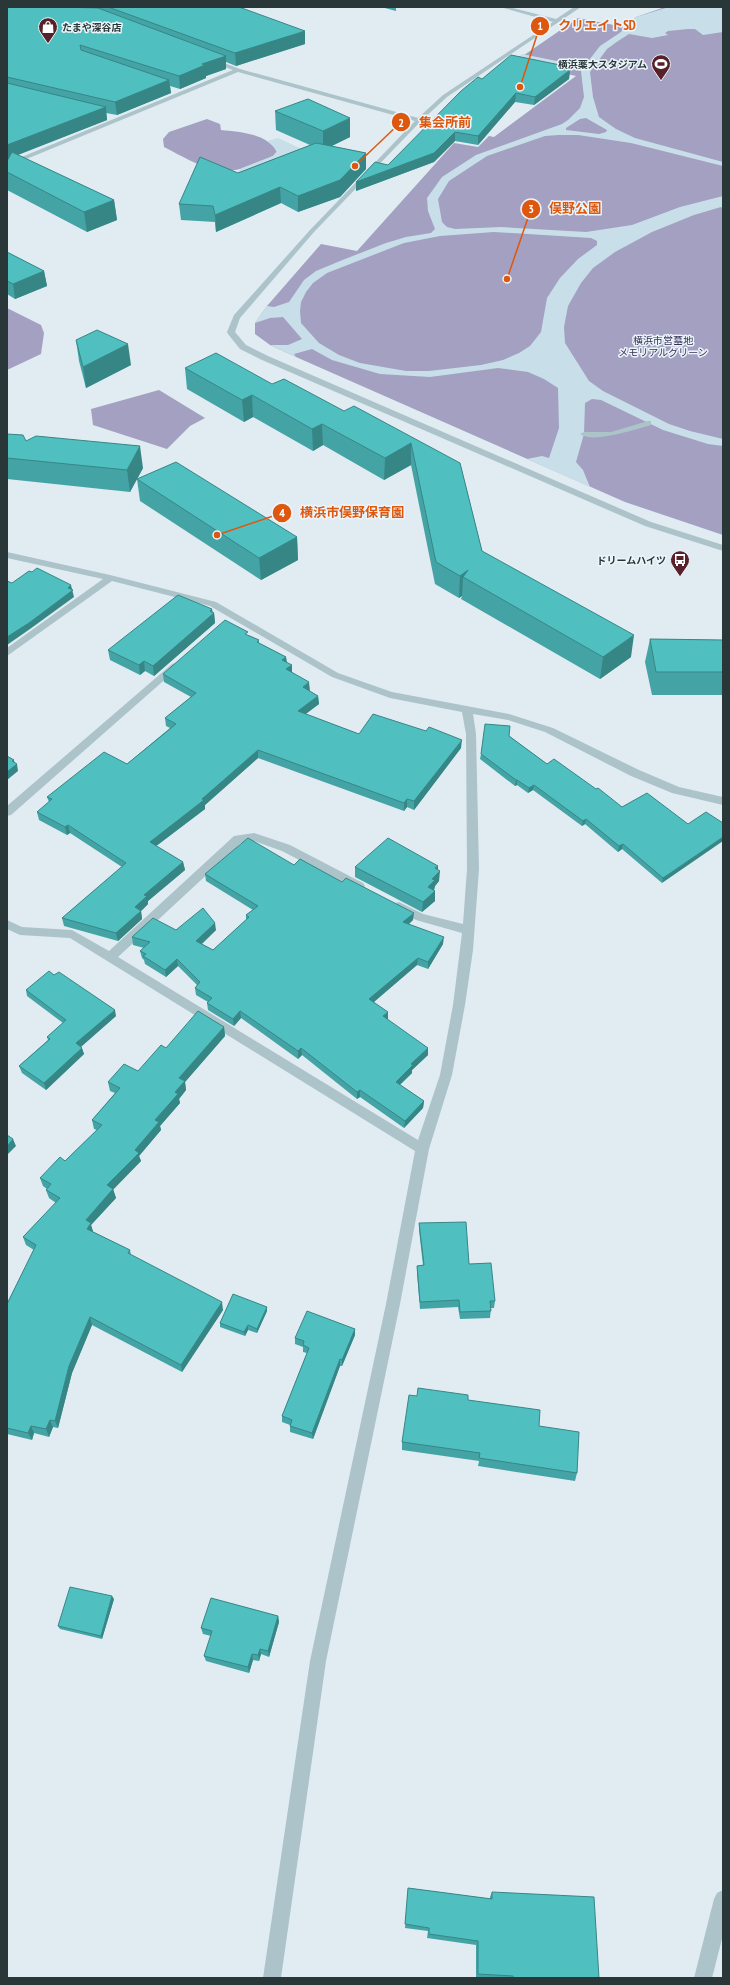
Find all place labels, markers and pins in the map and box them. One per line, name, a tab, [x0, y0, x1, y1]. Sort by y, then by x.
callout: クリエイトSD	[530, 13, 644, 38]
shop icon: たまや深谷店	[37, 16, 59, 44]
place label: たまや深谷店	[62, 21, 122, 34]
sports icon: 横浜薬大スタジアム	[650, 53, 672, 81]
place label: 横浜薬大スタジアム	[558, 58, 647, 71]
callout: 集会所前	[391, 110, 479, 135]
callout: 俣野公園	[521, 196, 609, 221]
callout: 横浜市俣野保育園	[272, 500, 412, 525]
bus stop icon: ドリームハイツ	[669, 549, 691, 577]
place label: ドリームハイツ	[597, 554, 666, 567]

